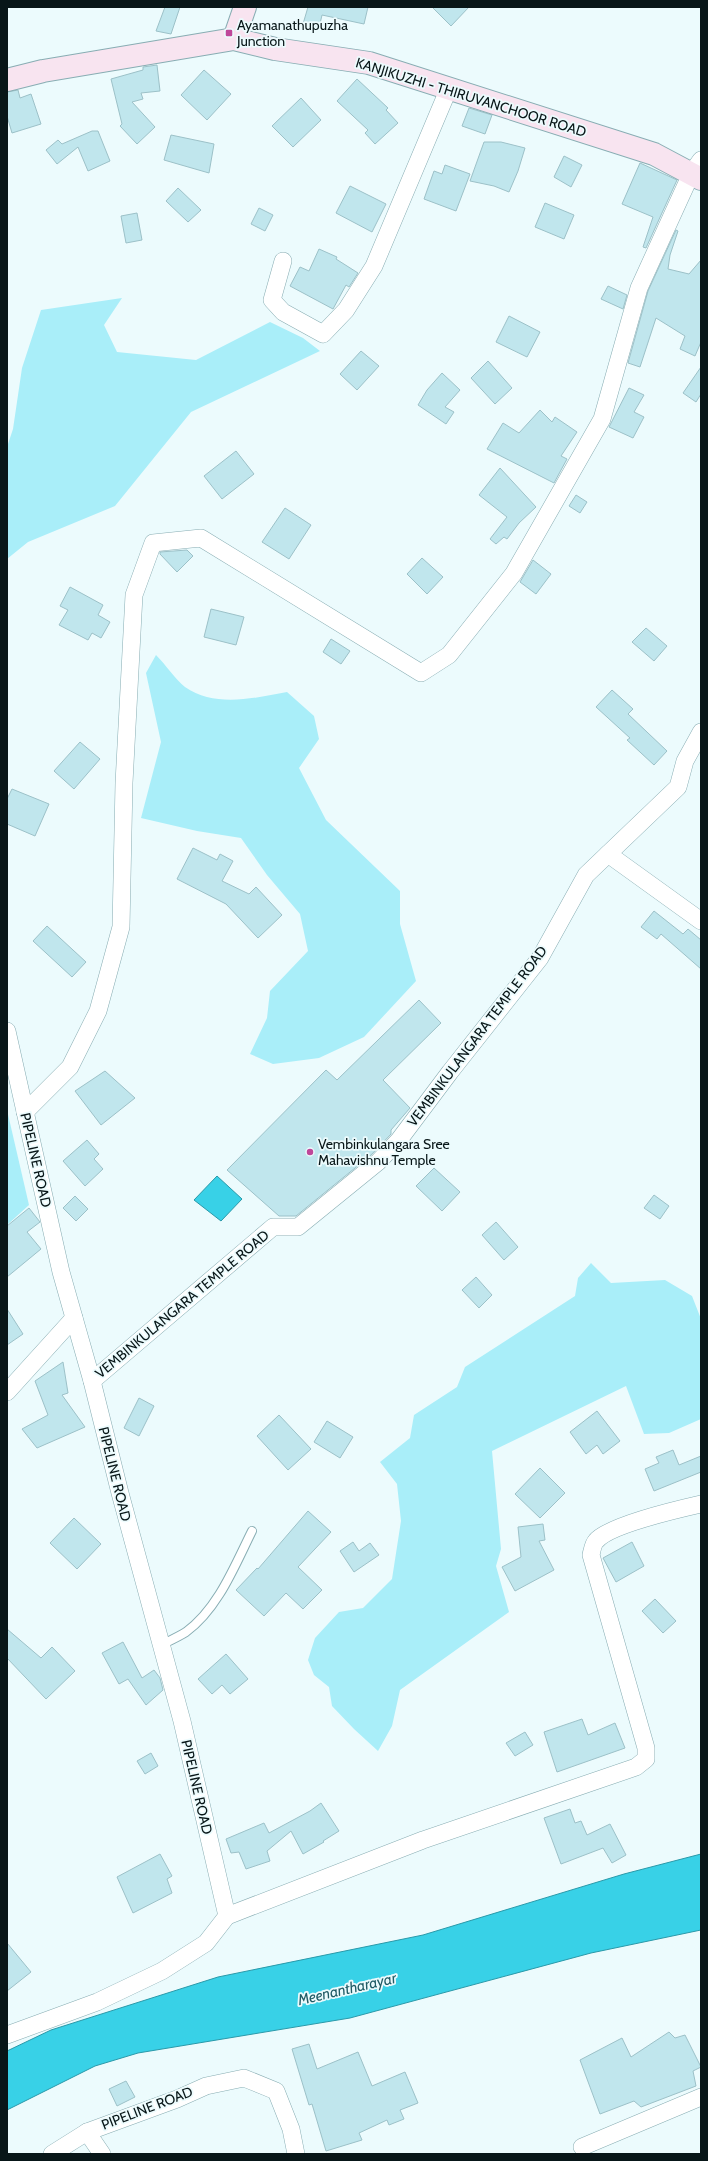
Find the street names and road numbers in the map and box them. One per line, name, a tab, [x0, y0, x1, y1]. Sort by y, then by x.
street label: KANJIKUZHI - THIRUVANCHOOR ROAD	[353, 53, 589, 141]
street label: VEMBINKULANGARA TEMPLE ROAD	[403, 942, 551, 1130]
street label: PIPELINE ROAD	[16, 1111, 56, 1209]
street label: VEMBINKULANGARA TEMPLE ROAD	[91, 1226, 273, 1382]
street label: PIPELINE ROAD	[95, 1425, 135, 1523]
street label: PIPELINE ROAD	[177, 1738, 217, 1836]
street label: PIPELINE ROAD	[99, 2082, 195, 2134]

